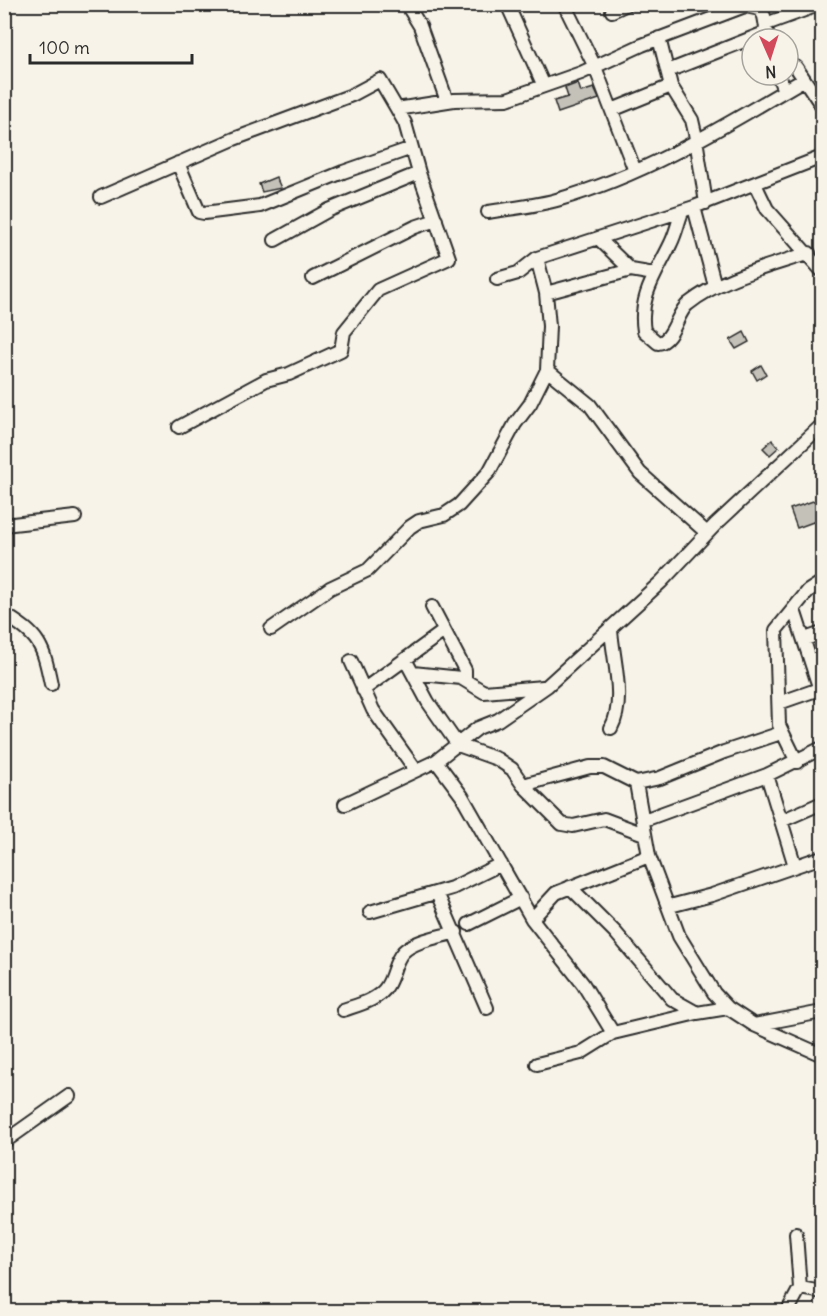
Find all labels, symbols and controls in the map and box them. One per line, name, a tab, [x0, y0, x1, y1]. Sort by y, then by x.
scale bar	[30, 27, 192, 65]
north arrow	[740, 27, 800, 87]
text: 100 m	[39, 36, 90, 59]
text: N	[765, 62, 777, 82]

